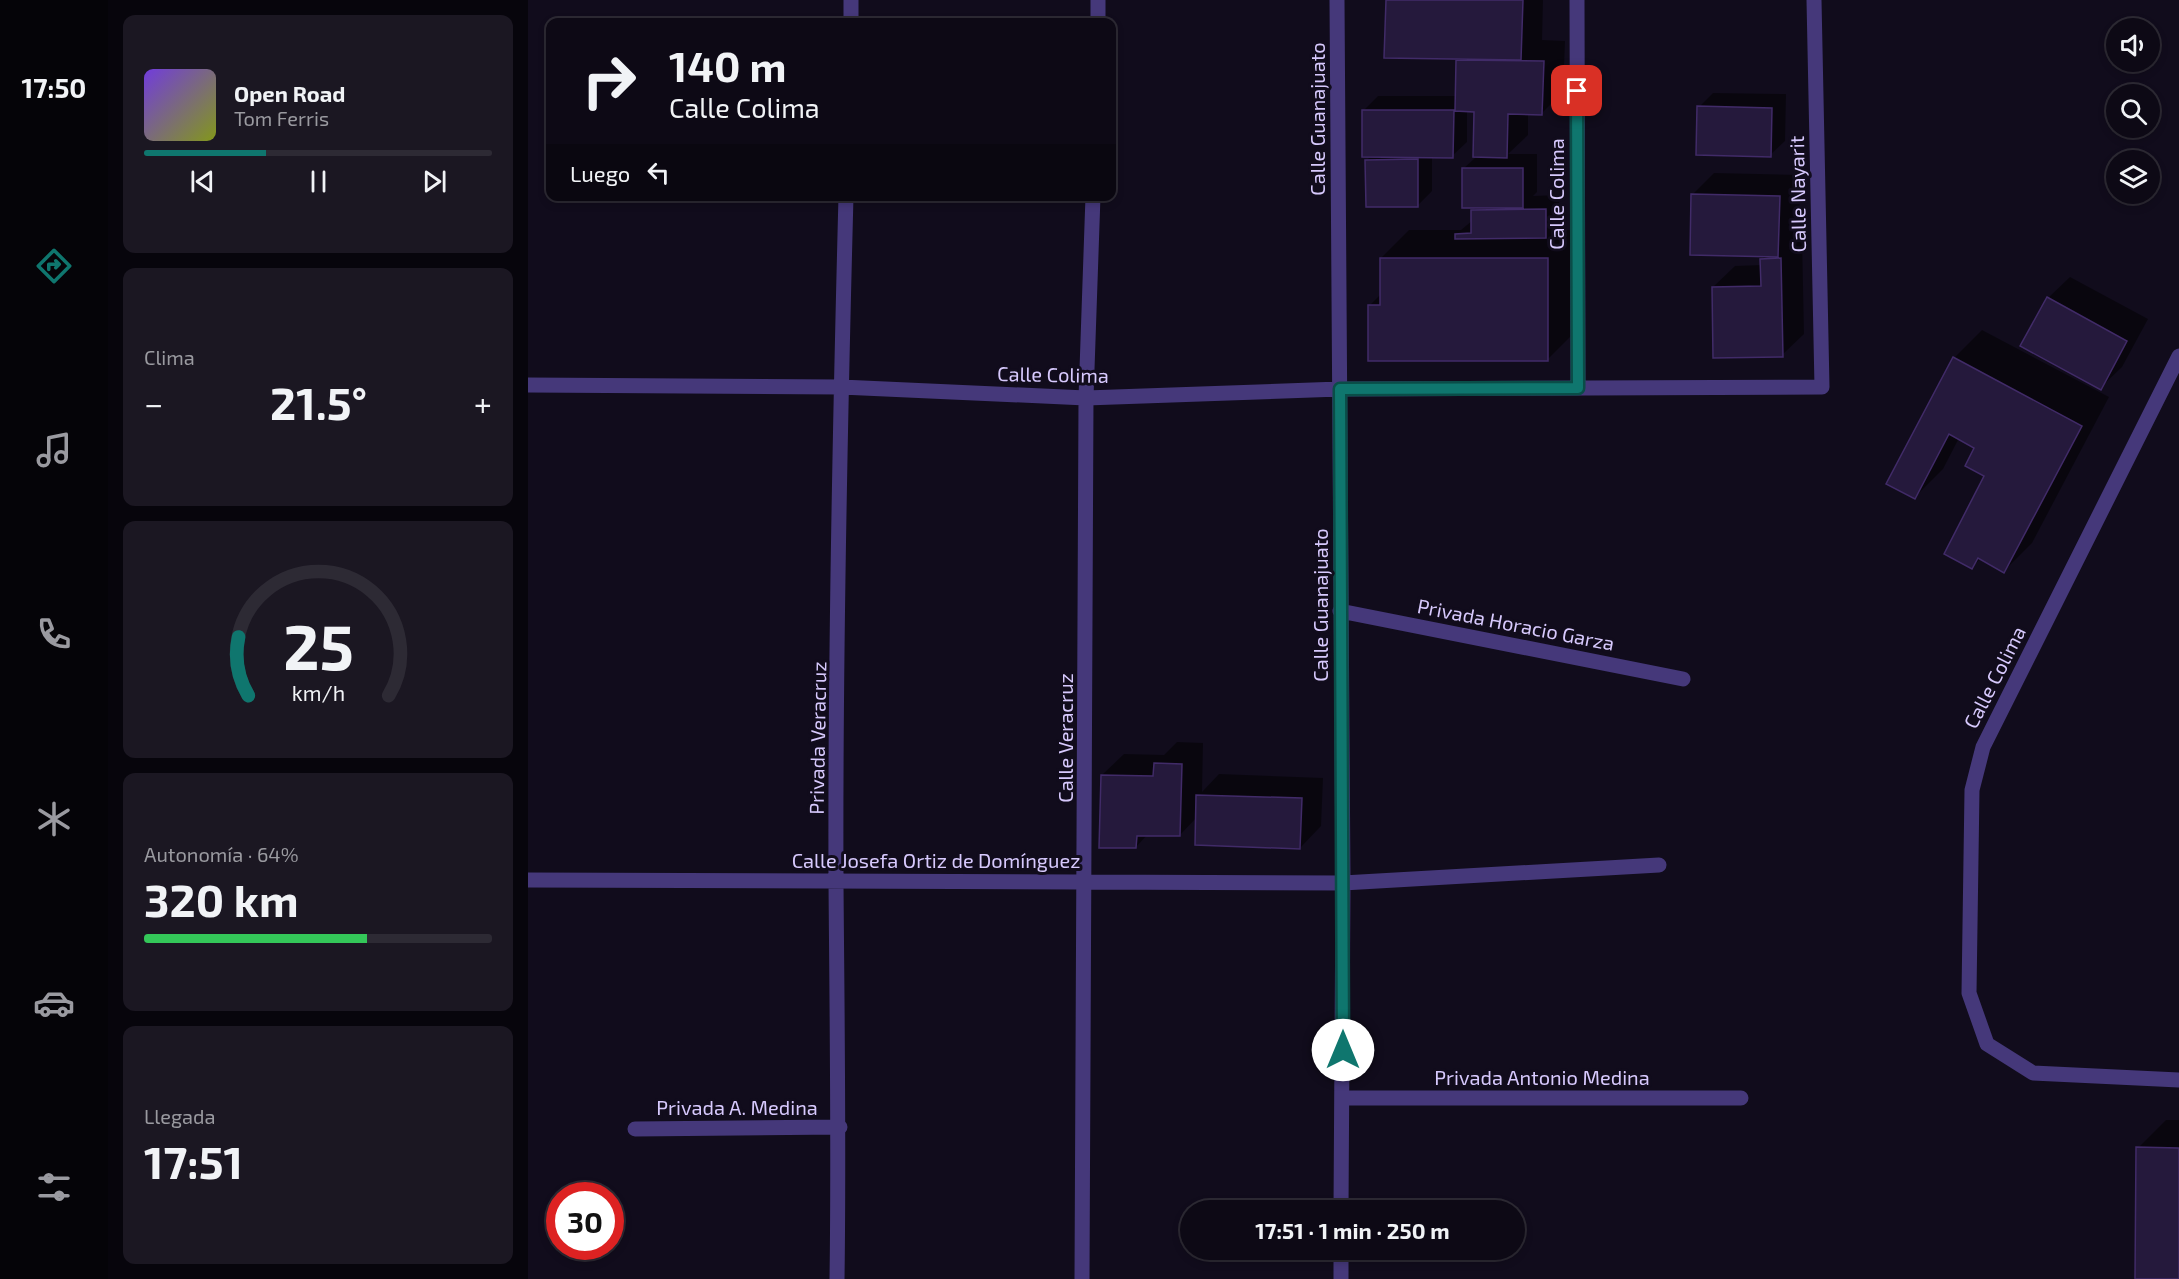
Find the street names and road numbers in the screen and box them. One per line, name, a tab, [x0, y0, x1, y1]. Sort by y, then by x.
street label: Calle Guanajuato	[1305, 42, 1329, 196]
street label: Calle Nayarit	[1784, 135, 1810, 253]
street label: Calle Colima	[1544, 138, 1568, 250]
street label: Calle Colima	[997, 361, 1109, 387]
street label: Calle Guanajuato	[1308, 528, 1332, 682]
street label: Privada Horacio Garza	[1415, 593, 1617, 655]
street label: Calle Colima	[1958, 622, 2030, 732]
street label: Privada Veracruz	[804, 661, 830, 815]
street label: Calle Veracruz	[1053, 673, 1077, 803]
street label: Calle Josefa Ortiz de Domínguez	[792, 848, 1080, 872]
street label: Privada Antonio Medina	[1434, 1065, 1650, 1089]
street label: Privada A. Medina	[656, 1095, 818, 1119]

